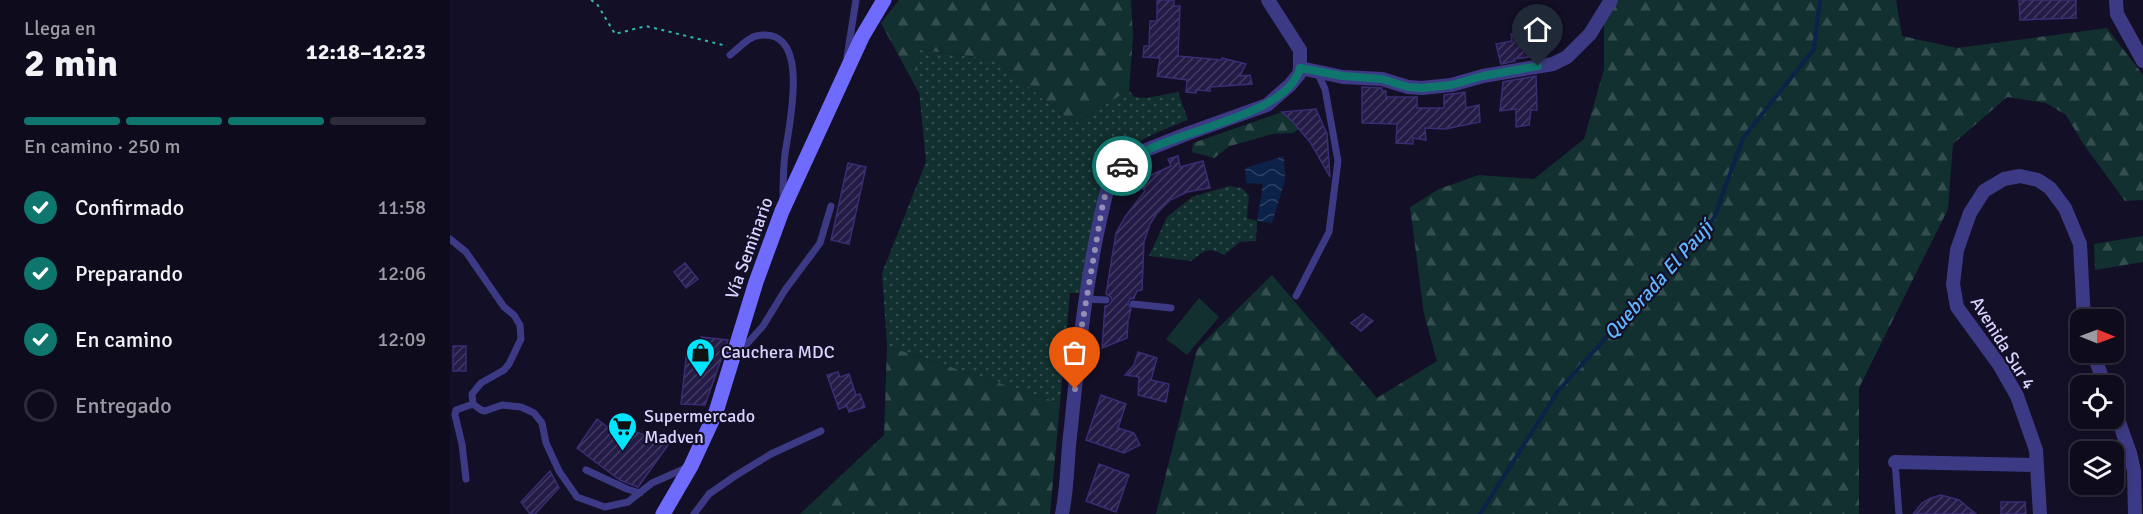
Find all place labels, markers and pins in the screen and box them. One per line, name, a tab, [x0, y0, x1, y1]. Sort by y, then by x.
pin	[1512, 4, 1563, 66]
pin	[1049, 327, 1100, 389]
shop icon: Cauchera MDC	[684, 336, 716, 378]
place label: Cauchera MDC	[721, 341, 835, 363]
place label: Supermercado Madven	[644, 405, 755, 448]
supermarket icon: Supermercado Madven	[607, 410, 639, 452]

